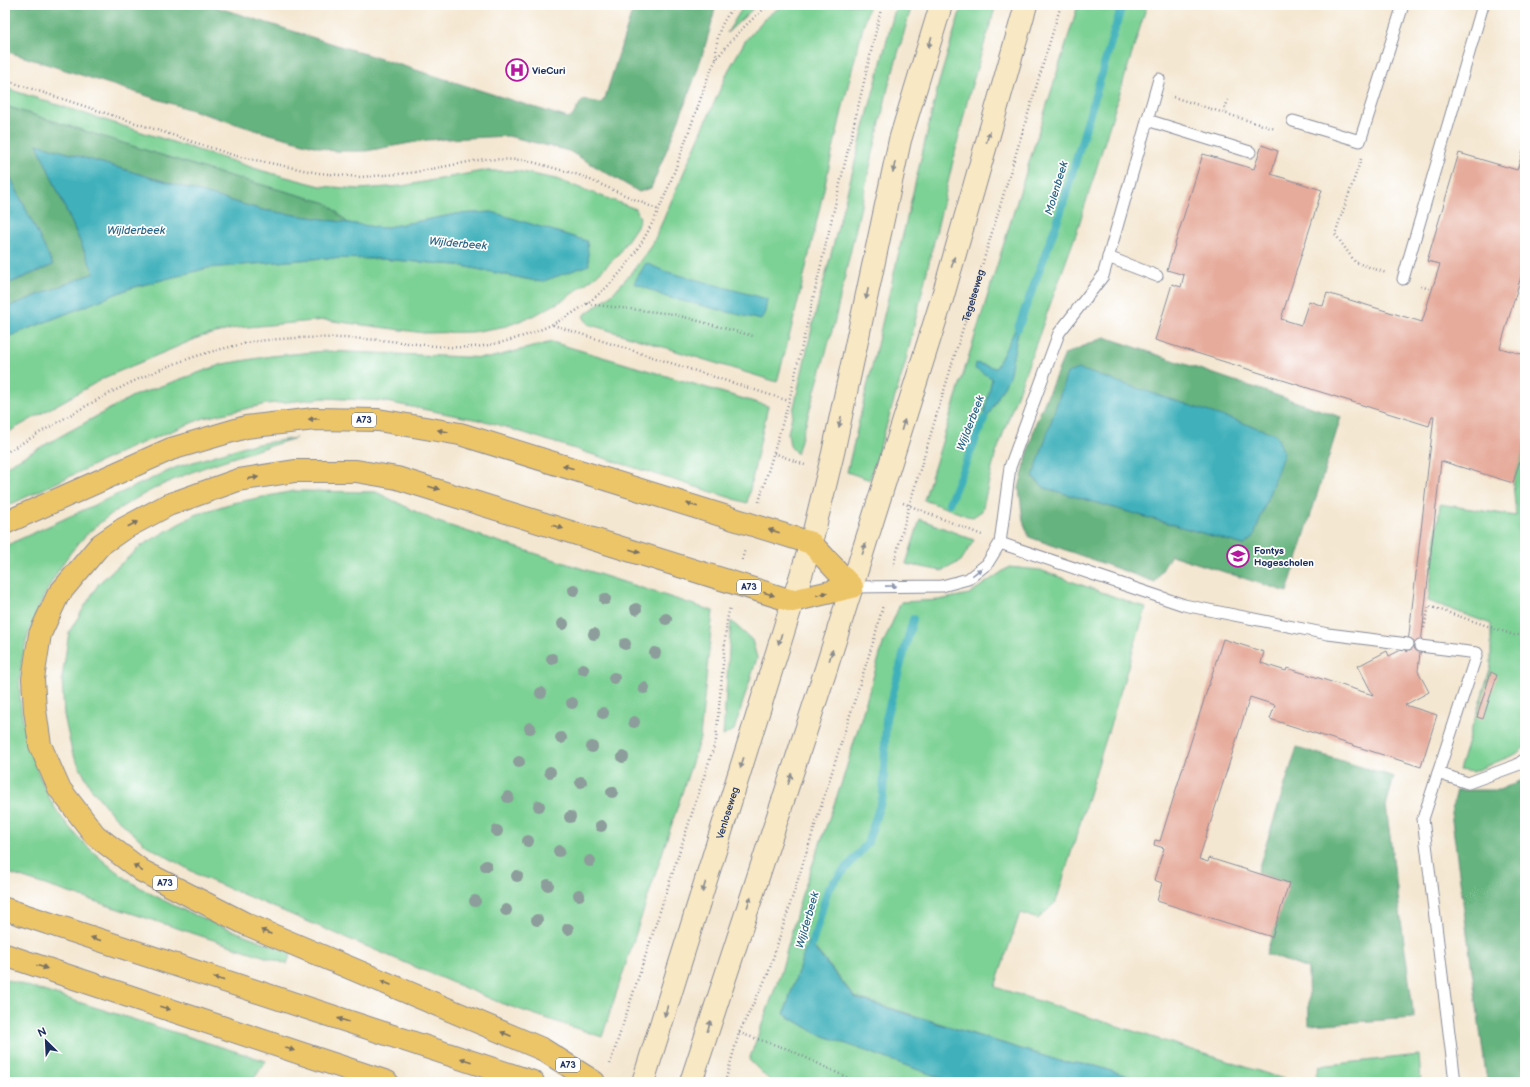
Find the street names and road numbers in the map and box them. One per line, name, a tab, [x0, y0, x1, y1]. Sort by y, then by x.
street label: Tegelseweg	[960, 268, 987, 323]
road number: A73	[352, 413, 376, 427]
road number: A73	[737, 580, 761, 594]
street label: Venloseweg	[714, 785, 742, 841]
road number: A73	[153, 876, 177, 890]
road number: A73	[556, 1058, 580, 1072]

